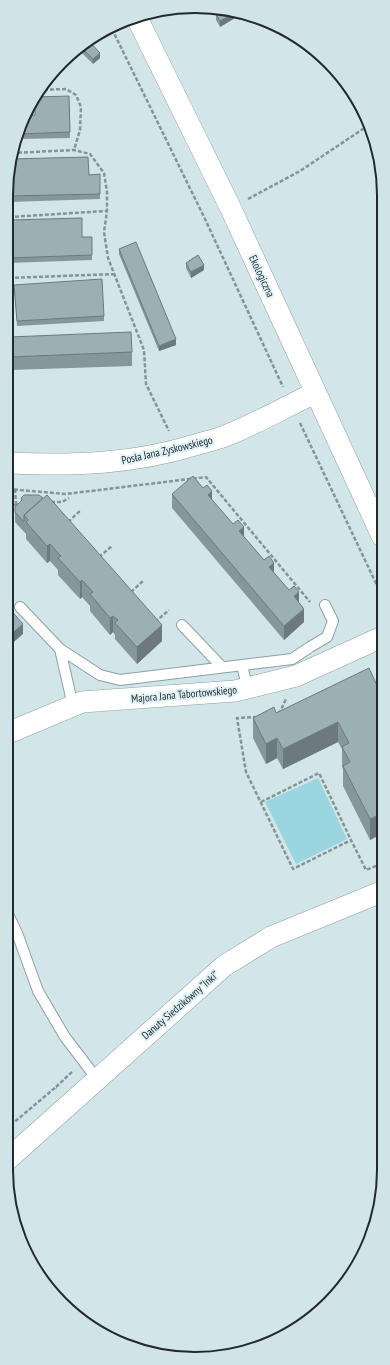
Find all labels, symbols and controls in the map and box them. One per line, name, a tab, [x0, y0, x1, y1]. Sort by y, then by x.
street label: Ekologiczna	[246, 253, 278, 299]
street label: Posła Jana Zyskowskiego	[120, 433, 214, 467]
street label: Majora Jana Tabortowskiego	[130, 682, 238, 706]
street label: Danuty Siedzikówny ”Inki”	[139, 968, 221, 1042]

